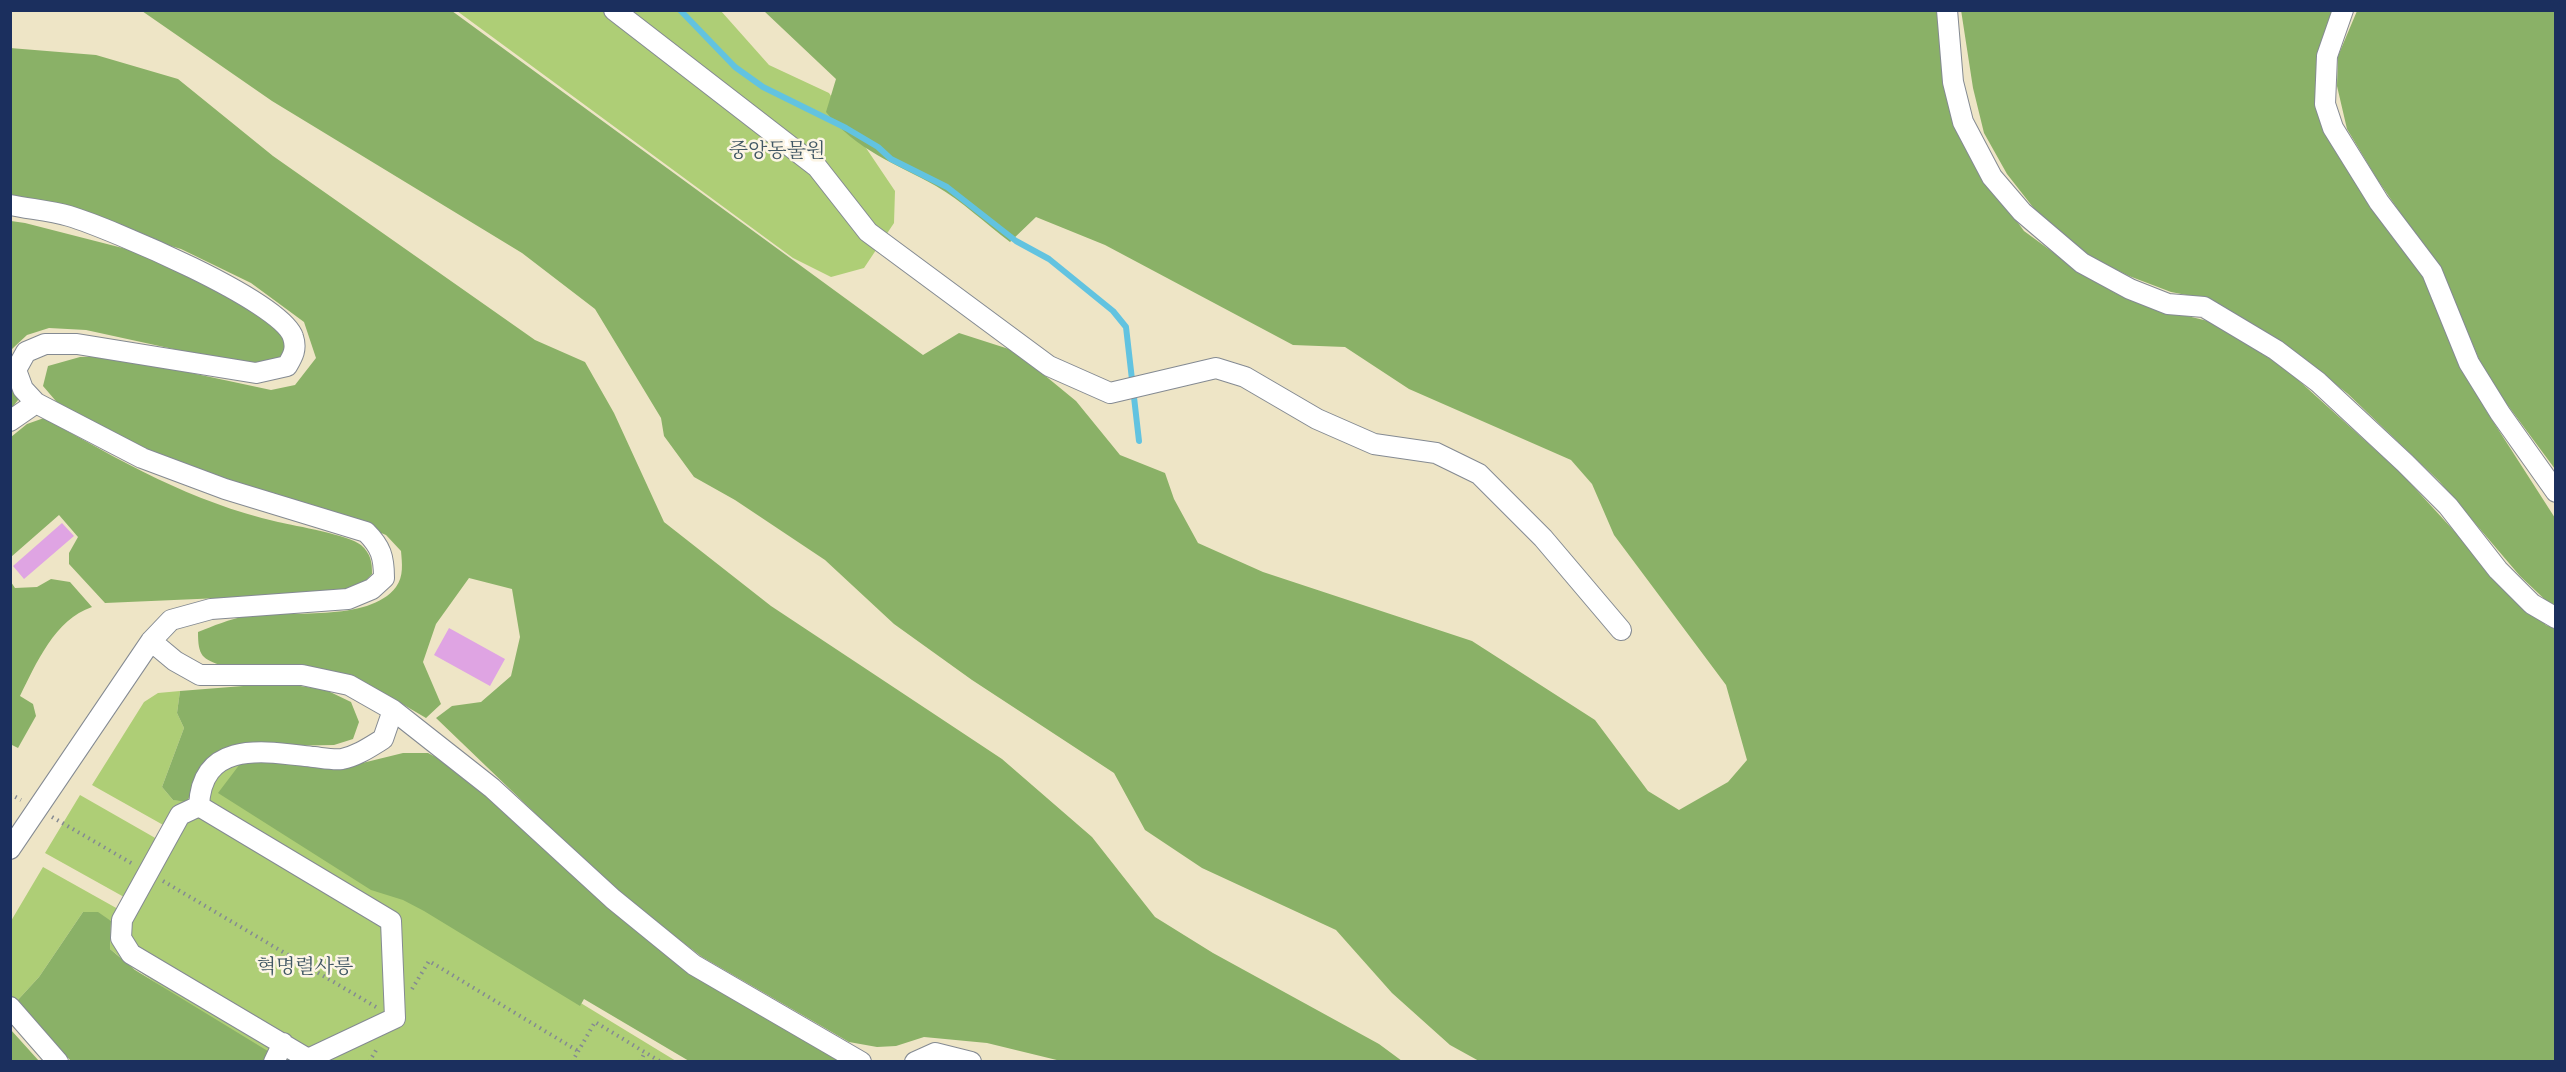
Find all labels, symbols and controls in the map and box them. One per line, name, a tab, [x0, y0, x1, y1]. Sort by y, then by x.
park label: 중앙동물원	[729, 140, 825, 164]
park label: 혁명렬사릉	[257, 956, 353, 980]

